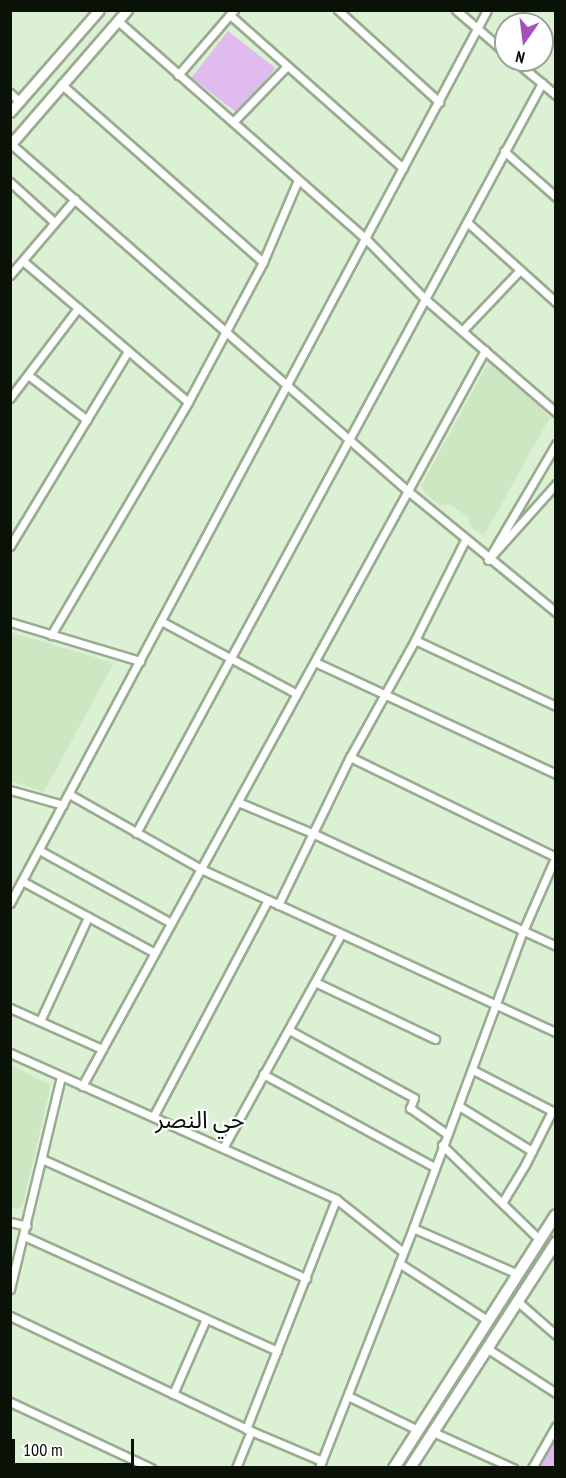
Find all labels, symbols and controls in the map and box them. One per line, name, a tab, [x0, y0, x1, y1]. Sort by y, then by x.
north arrow	[494, 12, 554, 72]
text: N	[514, 47, 527, 68]
district label: حي النصر	[155, 1106, 245, 1134]
scale bar	[15, 1427, 136, 1465]
text: 100 m	[23, 1438, 63, 1461]

